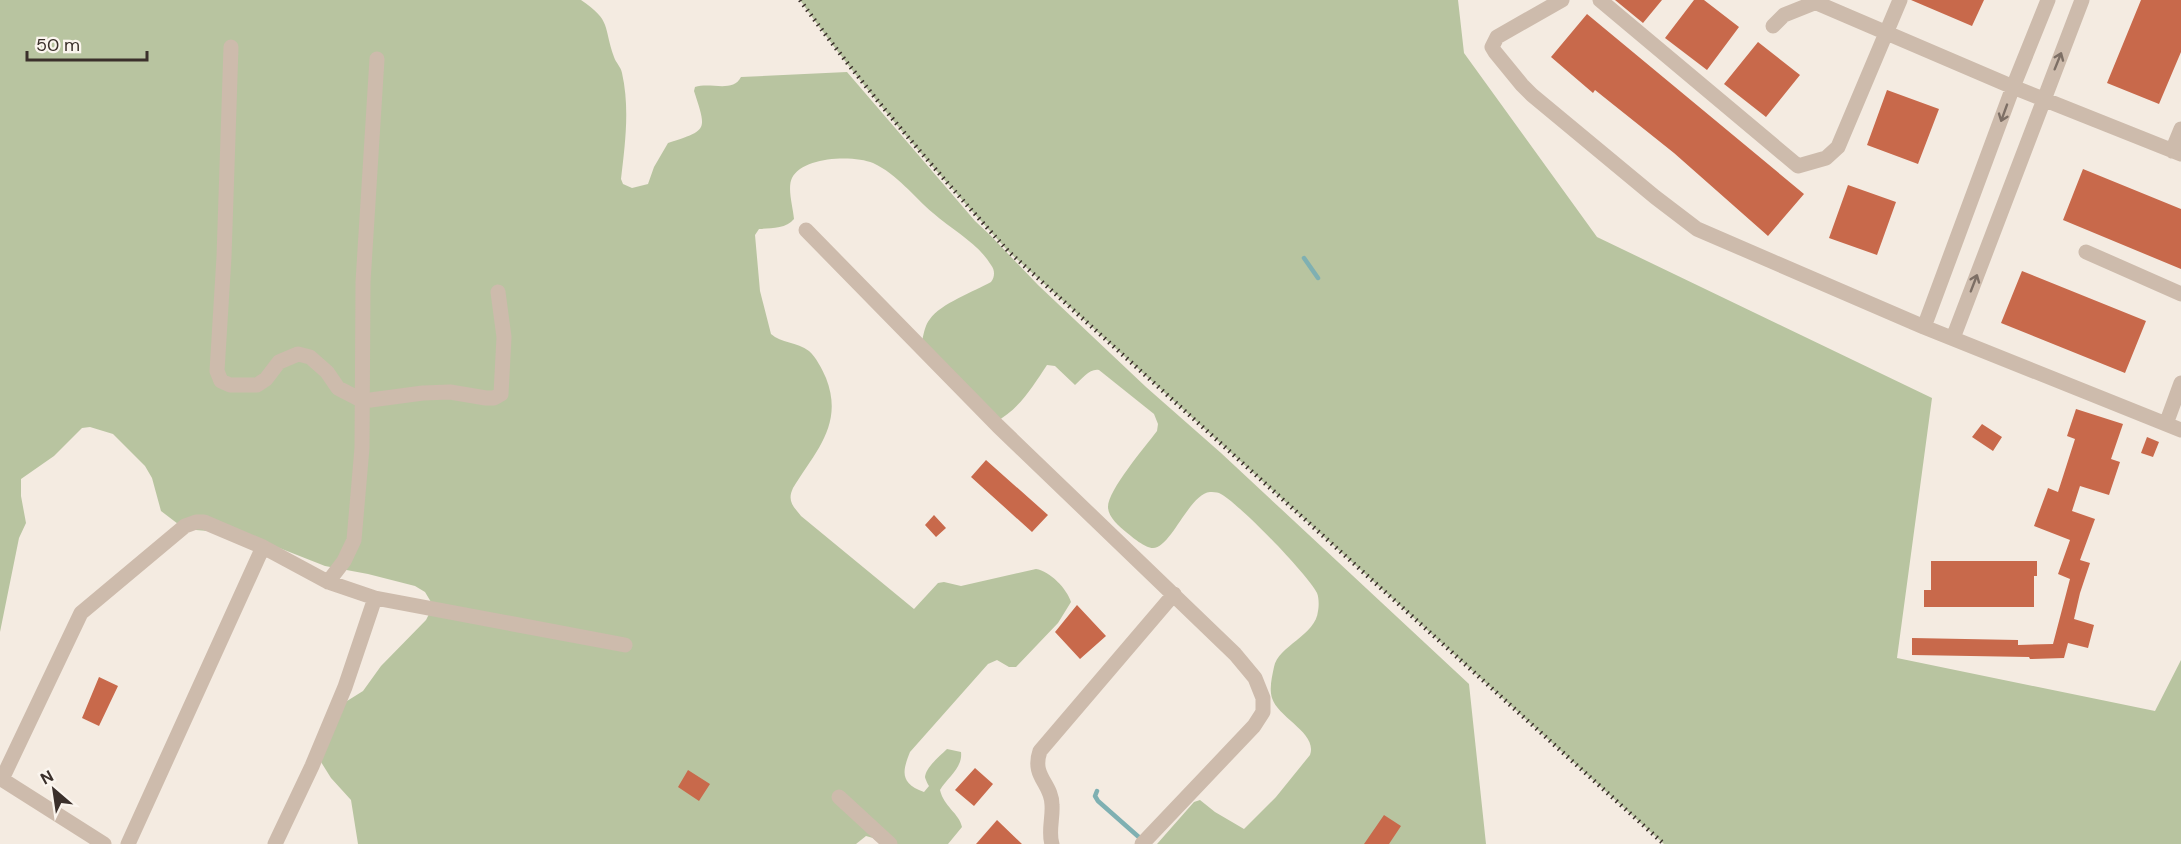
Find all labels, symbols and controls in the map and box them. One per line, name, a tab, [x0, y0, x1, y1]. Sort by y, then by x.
scale bar	[27, 24, 147, 62]
text: 50 m	[36, 33, 80, 57]
one-way arrow	[2053, 52, 2064, 71]
one-way arrow	[1997, 103, 2008, 122]
one-way arrow	[1969, 274, 1980, 293]
north arrow	[24, 760, 84, 820]
text: N	[37, 765, 57, 789]

